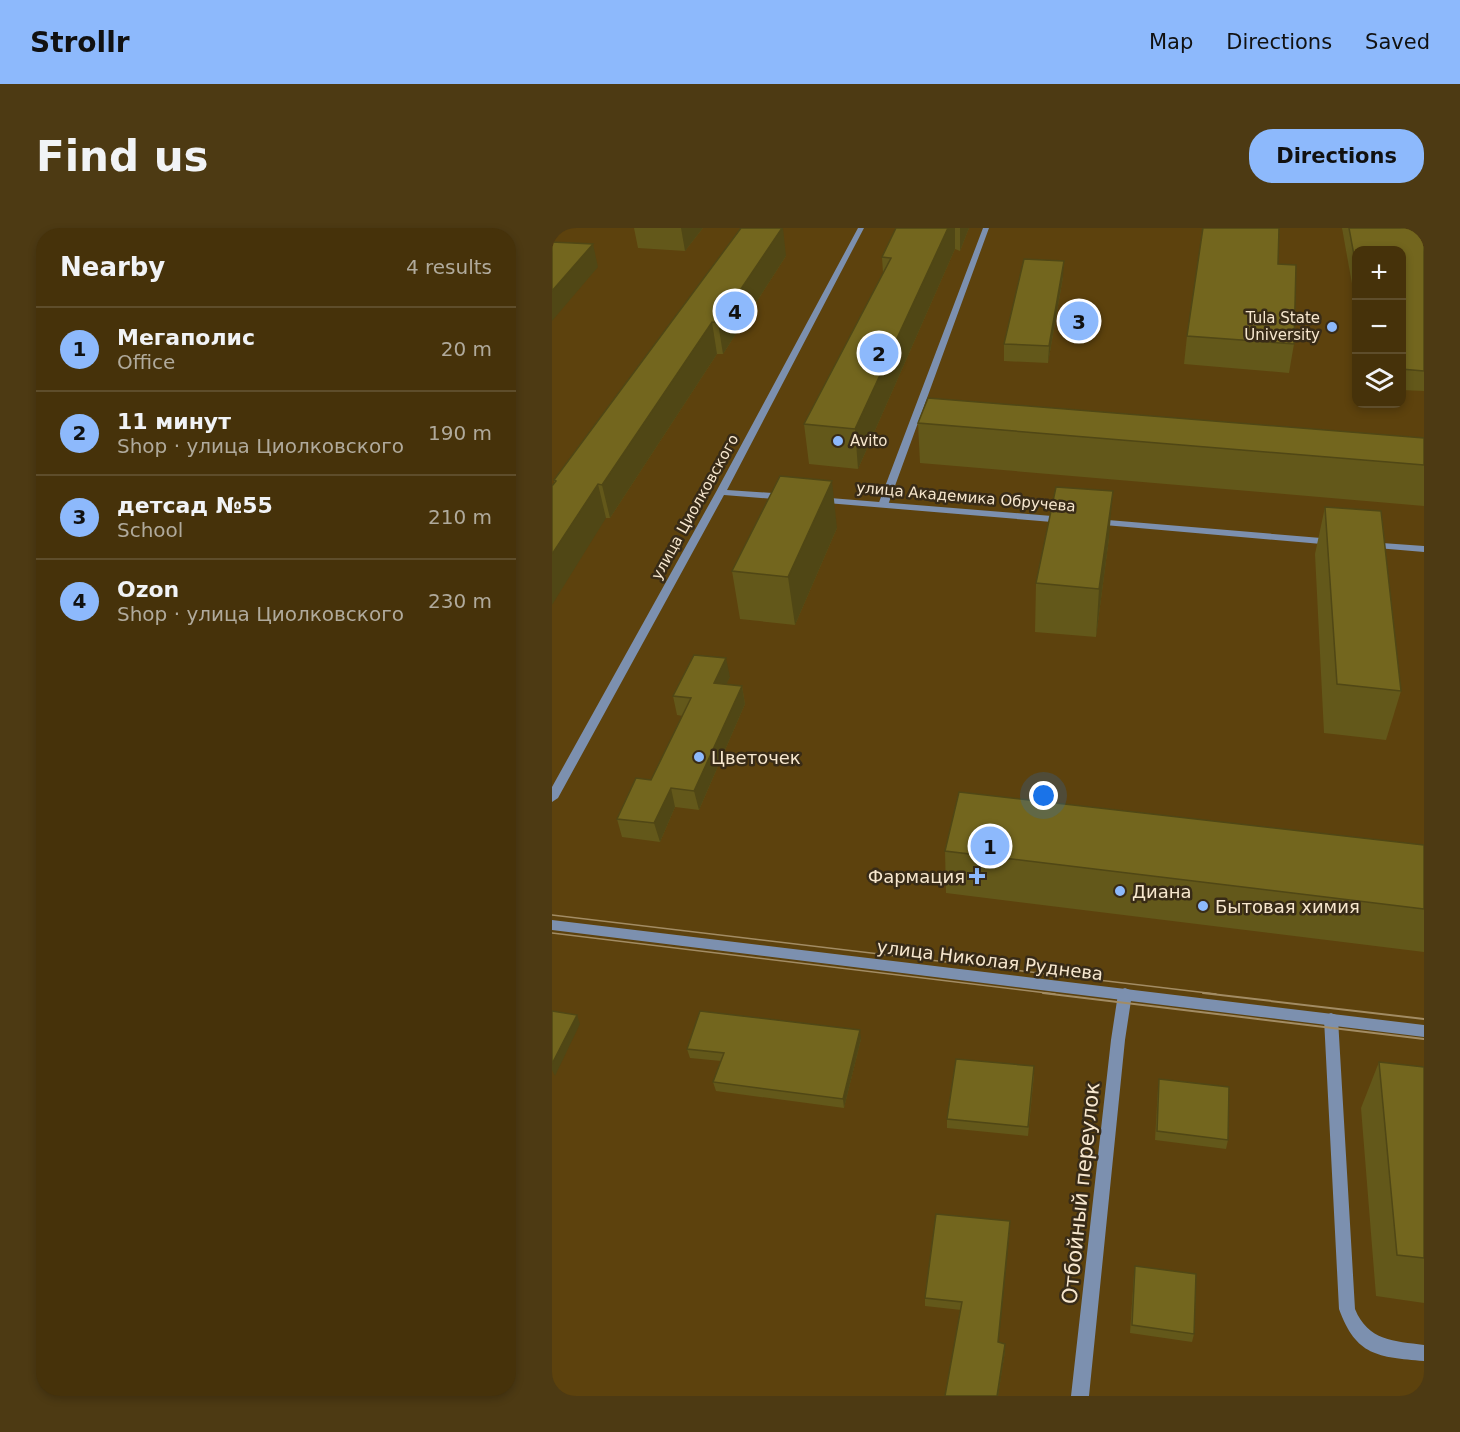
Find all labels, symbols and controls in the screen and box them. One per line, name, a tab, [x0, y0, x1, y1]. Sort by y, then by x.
text: Strollr	[30, 26, 130, 59]
text: Map	[1149, 30, 1193, 54]
text: Directions	[1226, 30, 1332, 54]
text: Saved	[1365, 30, 1430, 54]
button: Directions	[1249, 129, 1424, 183]
text: Find us	[36, 132, 209, 181]
map controls	[1352, 246, 1406, 408]
button: +	[1352, 246, 1406, 300]
text: Nearby	[60, 252, 165, 282]
text: 4 results	[406, 255, 492, 279]
pin: 4	[716, 288, 754, 334]
pin: 3	[1060, 298, 1098, 344]
button: −	[1352, 300, 1406, 354]
place label: Tula State University	[1244, 309, 1320, 344]
marker: Tula State University	[1325, 320, 1339, 334]
text: Мегаполис	[117, 325, 255, 350]
pin: 2	[860, 330, 898, 376]
text: 1	[73, 337, 86, 361]
text: 20 m	[441, 337, 492, 361]
text: Office	[117, 350, 175, 374]
button: layers	[1352, 354, 1406, 408]
text: 11 минут	[117, 409, 231, 434]
text: 2	[73, 421, 86, 445]
text: 190 m	[428, 421, 492, 445]
street label: улица Циолковского	[648, 431, 742, 583]
place label: Avito	[850, 432, 888, 450]
text: Shop · улица Циолковского	[117, 434, 404, 458]
marker: Avito	[831, 434, 845, 448]
street label: улица Академика Обручева	[856, 478, 1076, 516]
text: детсад №55	[117, 493, 273, 518]
text: 3	[73, 505, 86, 529]
text: 210 m	[428, 505, 492, 529]
text: School	[117, 518, 183, 542]
text: Ozon	[117, 577, 179, 602]
text: 4	[73, 589, 86, 613]
text: 230 m	[428, 589, 492, 613]
text: Shop · улица Циолковского	[117, 602, 404, 626]
place label: Цветочек	[711, 747, 801, 768]
marker: Цветочек	[692, 750, 706, 764]
your location	[1029, 781, 1058, 810]
pin: 1	[970, 824, 1010, 868]
place label: Фармация	[868, 866, 965, 887]
marker: Фармация	[970, 869, 984, 883]
place label: Диана	[1132, 881, 1192, 902]
marker: Диана	[1113, 884, 1127, 898]
place label: Бытовая химия	[1215, 896, 1360, 917]
marker: Бытовая химия	[1196, 899, 1210, 913]
street label: улица Николая Руднева	[876, 936, 1104, 984]
street label: Отбойный переулок	[1057, 1081, 1105, 1305]

